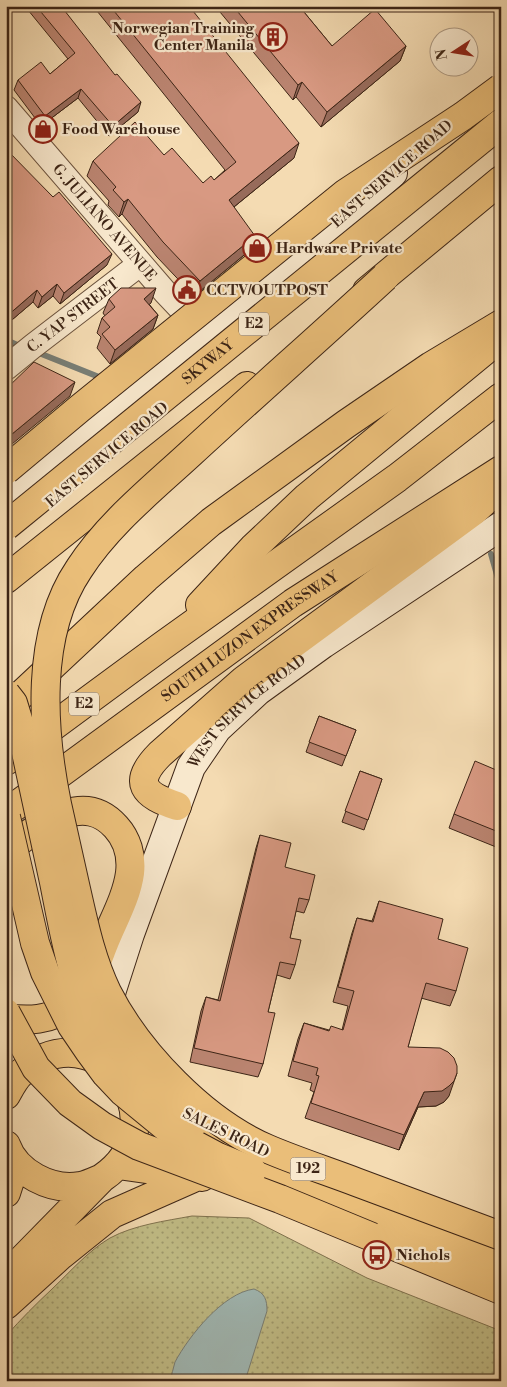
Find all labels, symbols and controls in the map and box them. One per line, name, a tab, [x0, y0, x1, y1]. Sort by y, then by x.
place label: Norwegian Training Center Manila	[112, 19, 255, 55]
building icon: Norwegian Training Center Manila	[258, 22, 288, 52]
north arrow	[430, 28, 480, 78]
text: N	[432, 47, 452, 62]
shop icon: Food Warehouse	[28, 114, 58, 144]
street label: EAST SERVICE ROAD	[327, 116, 457, 232]
place label: Food Warehouse	[62, 120, 180, 139]
street label: G. JULIANO AVENUE	[49, 159, 161, 285]
shop icon: Hardware Private	[242, 233, 272, 263]
place label: Hardware Private	[276, 239, 402, 258]
street label: C. YAP STREET	[23, 274, 123, 357]
public building icon: CCTV/OUTPOST	[172, 275, 202, 305]
place label: CCTV/OUTPOST	[206, 281, 328, 300]
road number: E2	[239, 312, 269, 336]
street label: SKYWAY	[178, 334, 238, 389]
street label: EAST SERVICE ROAD	[42, 398, 172, 512]
street label: SOUTH LUZON EXPRESSWAY	[157, 566, 343, 706]
street label: WEST SERVICE ROAD	[183, 650, 310, 773]
road number: E2	[69, 692, 99, 716]
street label: SALES ROAD	[180, 1104, 272, 1162]
road number: 192	[290, 1158, 326, 1180]
bus stop icon: Nichols	[362, 1240, 392, 1270]
place label: Nichols	[396, 1246, 450, 1265]

